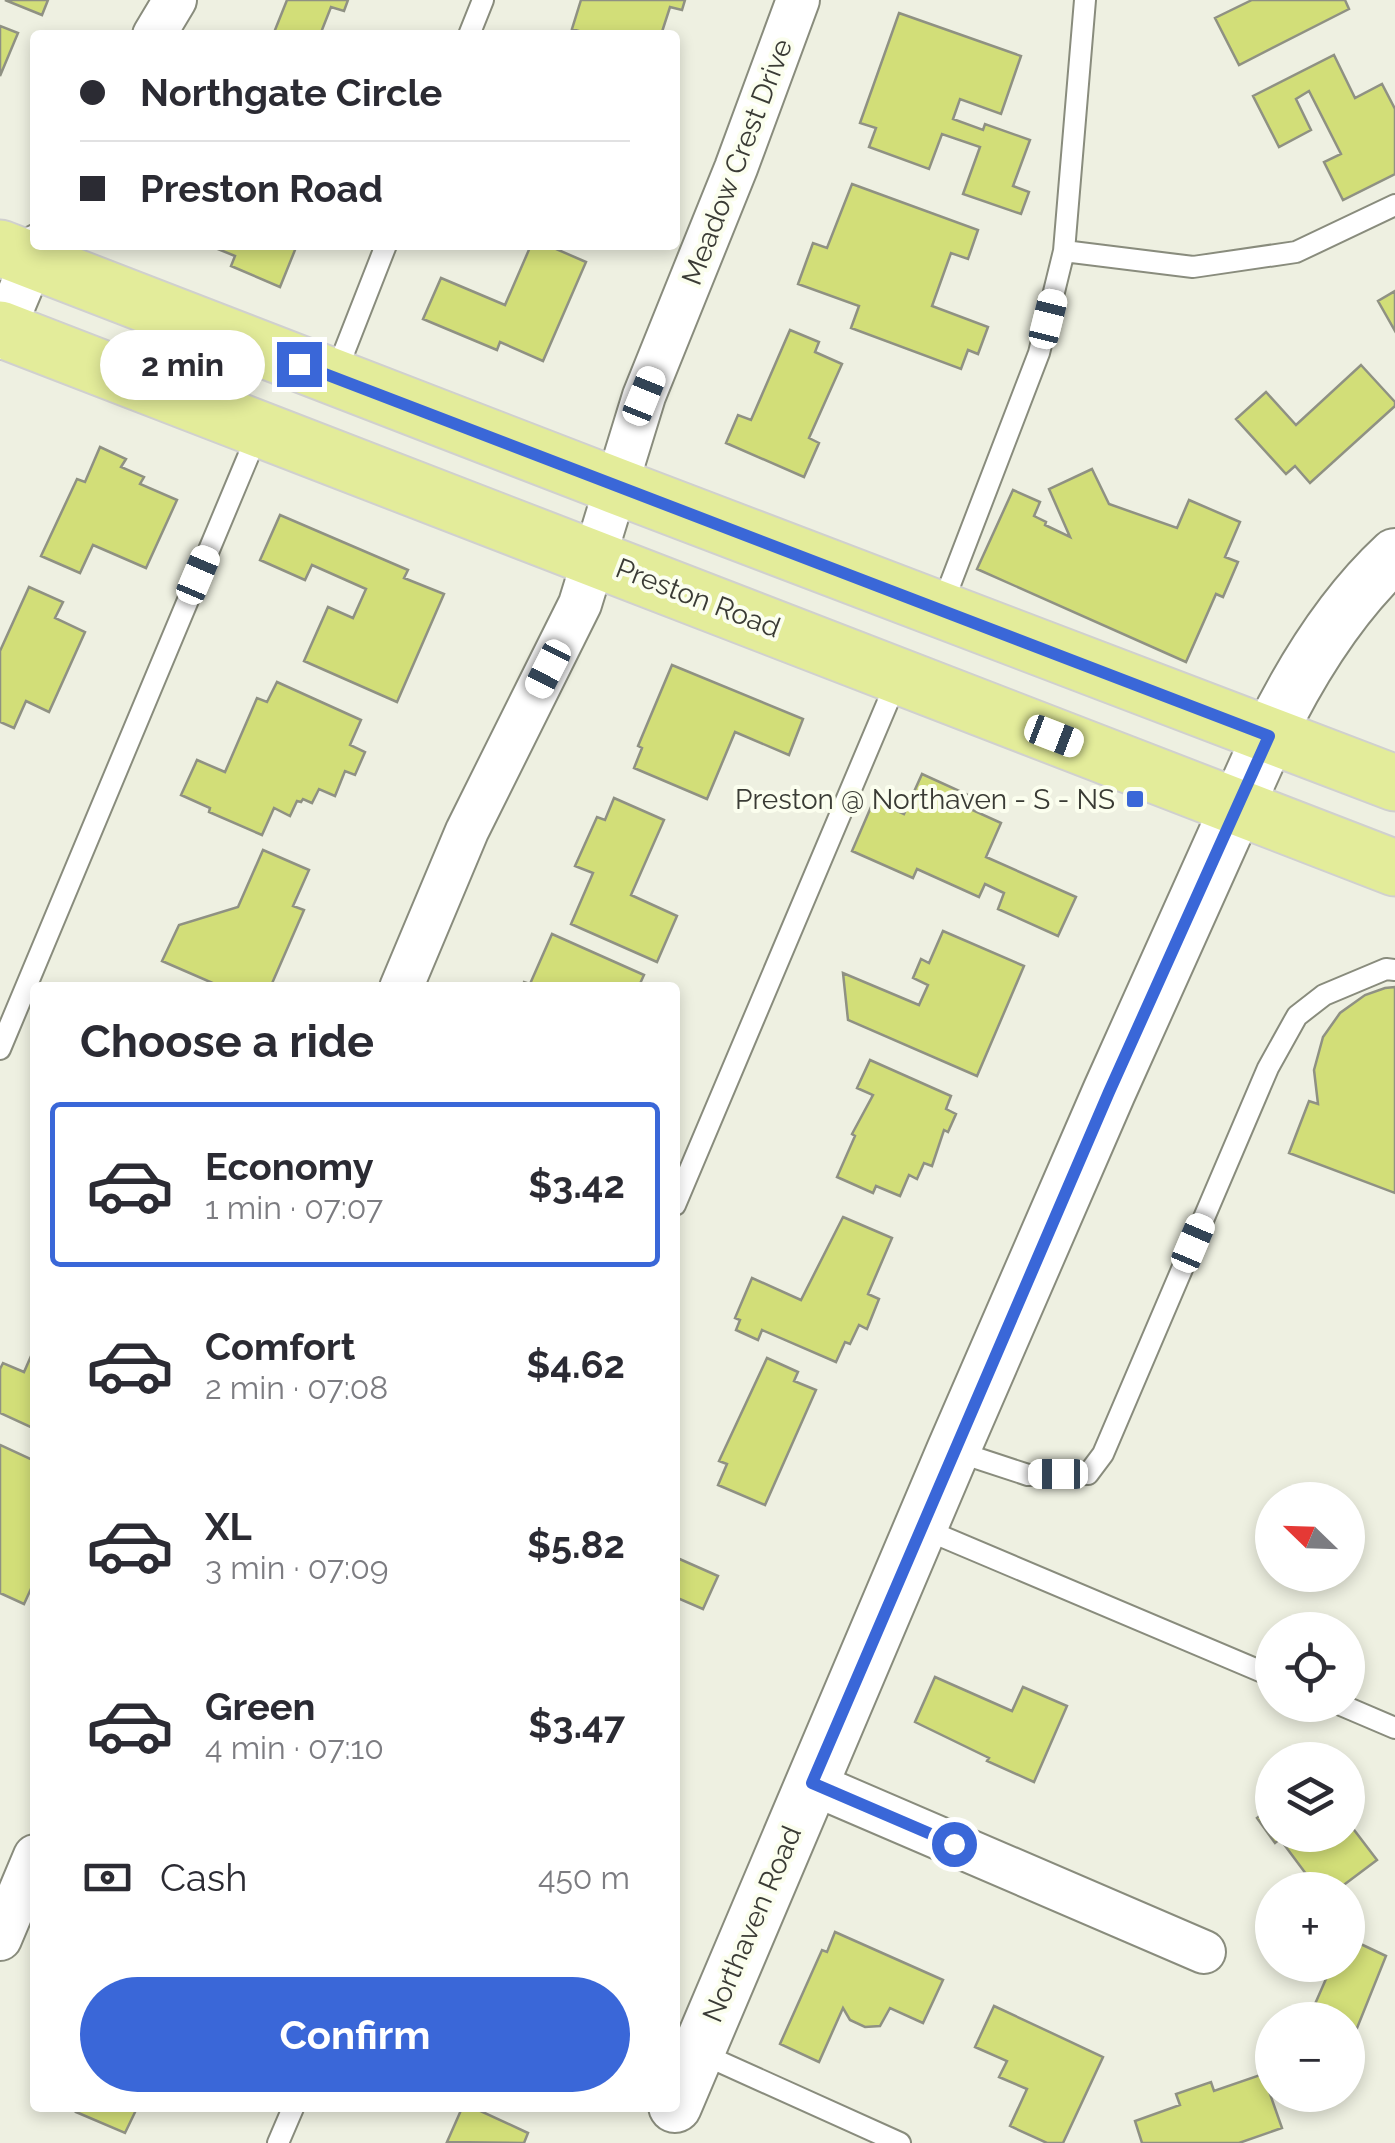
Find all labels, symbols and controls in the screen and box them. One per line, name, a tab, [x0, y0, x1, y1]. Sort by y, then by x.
street label: Meadow Crest Drive	[675, 34, 799, 290]
text: Northgate Circle	[140, 70, 442, 115]
text: Preston Road	[140, 166, 383, 211]
car	[1026, 286, 1070, 352]
callout: 2 min	[99, 329, 264, 399]
route end	[277, 342, 322, 387]
text: 2 min	[141, 346, 224, 383]
car	[619, 363, 669, 429]
car	[172, 542, 224, 608]
street label: Preston Road	[611, 552, 785, 644]
car	[521, 635, 575, 703]
car	[1021, 711, 1087, 761]
place label: Preston @ Northaven - S - NS	[735, 783, 1115, 816]
marker: Preston @ Northaven - S - NS	[1124, 788, 1146, 810]
text: Choose a ride	[80, 1015, 374, 1068]
icon: car	[85, 1140, 175, 1230]
text: Economy	[205, 1144, 374, 1189]
text: $3.42	[528, 1162, 625, 1207]
text: 1 min · 07:07	[205, 1189, 383, 1226]
car	[1167, 1210, 1219, 1276]
icon: car	[85, 1320, 175, 1410]
text: Comfort	[205, 1324, 355, 1369]
text: $4.62	[526, 1342, 625, 1387]
text: 2 min · 07:08	[205, 1369, 388, 1406]
car	[1028, 1459, 1088, 1489]
north arrow	[1255, 1482, 1365, 1592]
map controls	[1255, 1482, 1365, 2112]
icon: car	[85, 1500, 175, 1590]
text: XL	[205, 1504, 252, 1549]
text: $5.82	[527, 1522, 625, 1567]
text: 3 min · 07:09	[205, 1549, 388, 1586]
button: locate	[1255, 1612, 1365, 1722]
icon: car	[85, 1680, 175, 1770]
text: Green	[205, 1684, 315, 1729]
text: $3.47	[528, 1702, 625, 1747]
text: 4 min · 07:10	[205, 1729, 384, 1766]
button: layers	[1255, 1742, 1365, 1852]
street label: Northaven Road	[696, 1821, 808, 2027]
route start	[932, 1822, 977, 1867]
icon: cash	[80, 1850, 135, 1905]
text: Cash	[160, 1855, 247, 1900]
text: 450 m	[538, 1859, 630, 1896]
button: +	[1255, 1872, 1365, 1982]
button: Confirm	[80, 1977, 630, 2092]
button: −	[1255, 2002, 1365, 2112]

